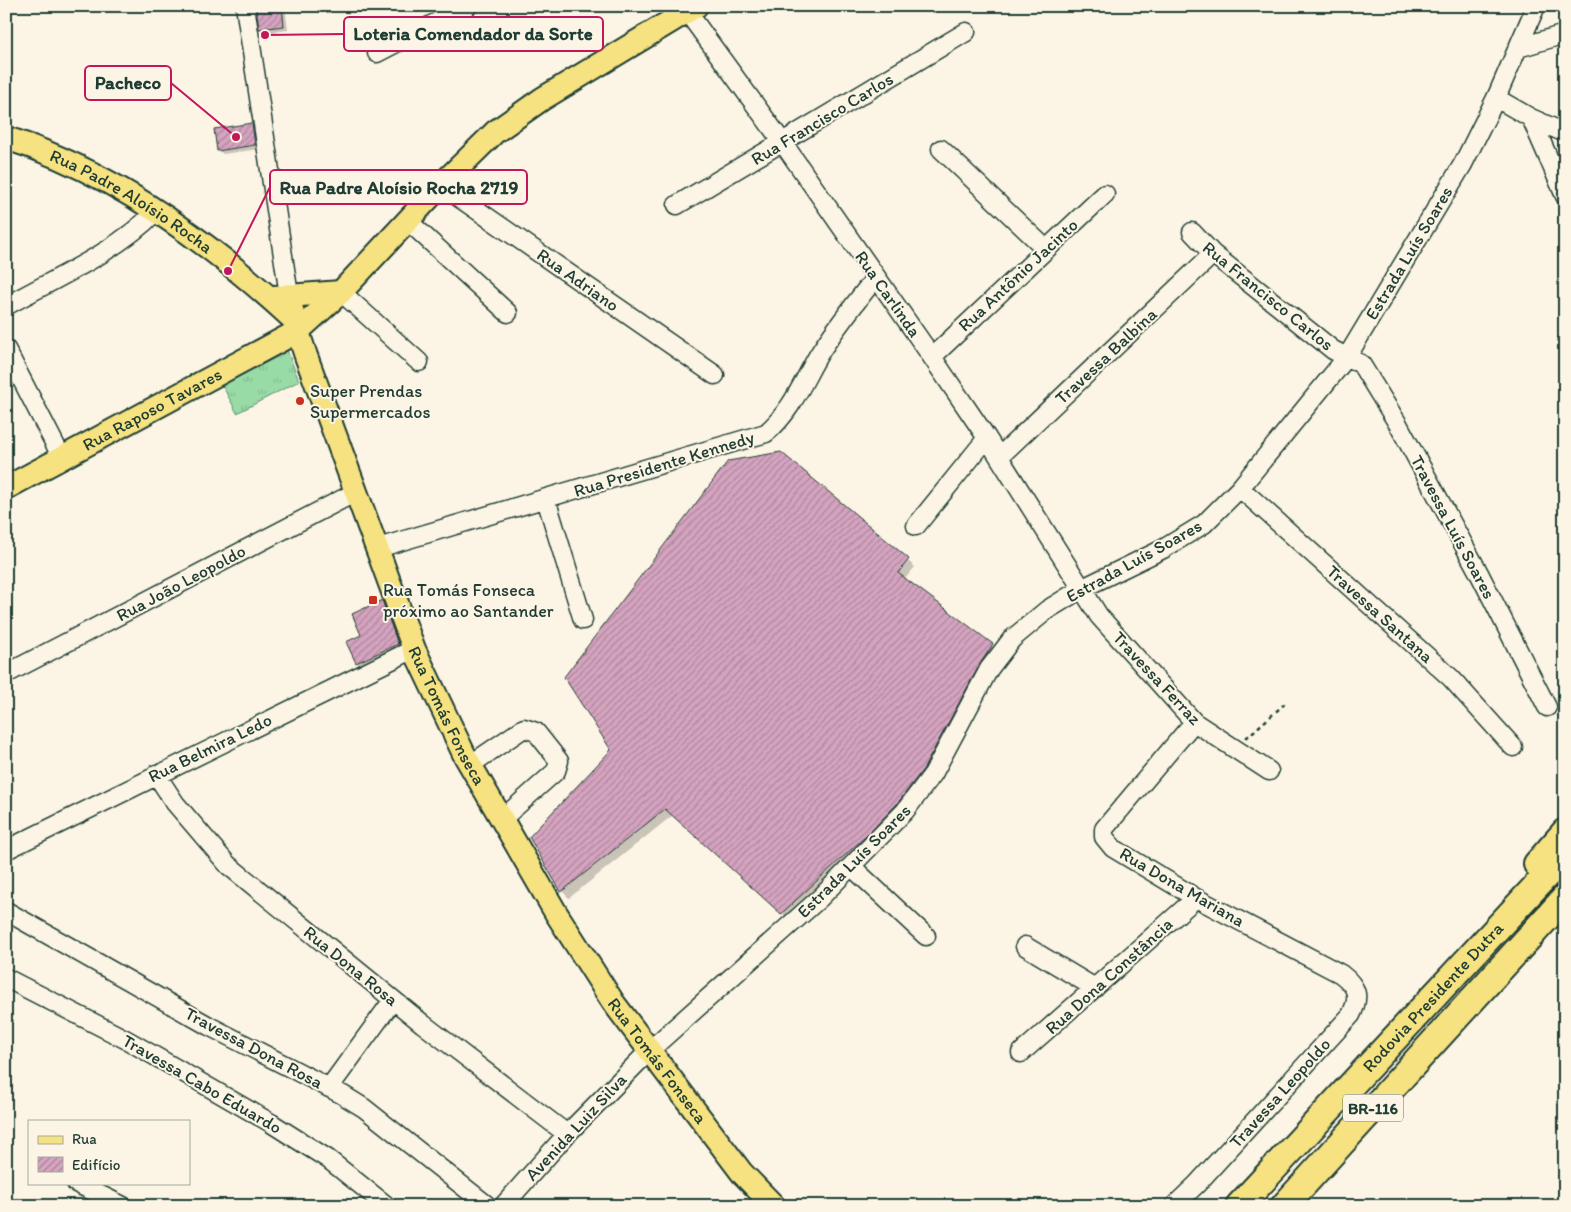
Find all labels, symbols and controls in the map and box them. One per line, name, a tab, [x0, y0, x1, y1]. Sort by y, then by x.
callout: Loteria Comendador da Sorte	[344, 17, 603, 51]
text: Loteria Comendador da Sorte	[353, 22, 593, 45]
callout: Pacheco	[85, 66, 171, 100]
street label: Rua Francisco Carlos	[747, 68, 897, 170]
text: Pacheco	[95, 71, 162, 94]
street label: Rua Padre Aloísio Rocha	[47, 144, 218, 259]
callout: Rua Padre Aloísio Rocha 2719	[270, 170, 527, 204]
text: Rua Padre Aloísio Rocha 2719	[280, 176, 518, 199]
street label: Estrada Luís Soares	[1360, 182, 1458, 324]
street label: Rua Antônio Jacinto	[953, 214, 1083, 336]
street label: Rua Francisco Carlos	[1198, 236, 1338, 356]
street label: Rua Adriano	[533, 244, 623, 316]
street label: Rua Carlinda	[850, 247, 926, 342]
street label: Travessa Balbina	[1050, 303, 1162, 409]
street label: Rua Raposo Tavares	[79, 363, 226, 456]
place label: Super Prendas Supermercados	[310, 380, 430, 423]
marker: Super Prendas Supermercados	[294, 395, 306, 407]
street label: Rua Presidente Kennedy	[571, 426, 757, 502]
street label: Travessa Luís Soares	[1406, 451, 1500, 603]
street label: Estrada Luís Soares	[1062, 515, 1206, 607]
street label: Rua João Leopoldo	[113, 540, 249, 626]
street label: Travessa Santana	[1322, 560, 1438, 668]
place label: Rua Tomás Fonseca próximo ao Santander	[383, 579, 554, 622]
marker: Rua Tomás Fonseca próximo ao Santander	[367, 594, 379, 606]
street label: Travessa Ferraz	[1108, 627, 1206, 730]
street label: Rua Tomás Fonseca	[403, 643, 491, 790]
street label: Rua Belmira Ledo	[145, 709, 275, 787]
street label: Estrada Luís Soares	[793, 800, 915, 922]
street label: Rua Dona Mariana	[1116, 842, 1248, 932]
street label: Rua Dona Constância	[1041, 913, 1177, 1039]
street label: Rodovia Presidente Dutra	[1358, 917, 1509, 1077]
street label: Rua Dona Rosa	[299, 921, 403, 1011]
street label: Rua Tomás Fonseca	[603, 993, 712, 1129]
street label: Travessa Dona Rosa	[181, 1002, 327, 1094]
street label: Travessa Cabo Eduardo	[118, 1029, 286, 1139]
street label: Travessa Leopoldo	[1225, 1033, 1335, 1153]
street label: Avenida Luiz Silva	[521, 1068, 632, 1185]
road number: BR-116	[1343, 1094, 1403, 1122]
legend	[28, 1120, 190, 1184]
text: Rua	[72, 1130, 97, 1148]
text: Edifício	[72, 1156, 120, 1174]

